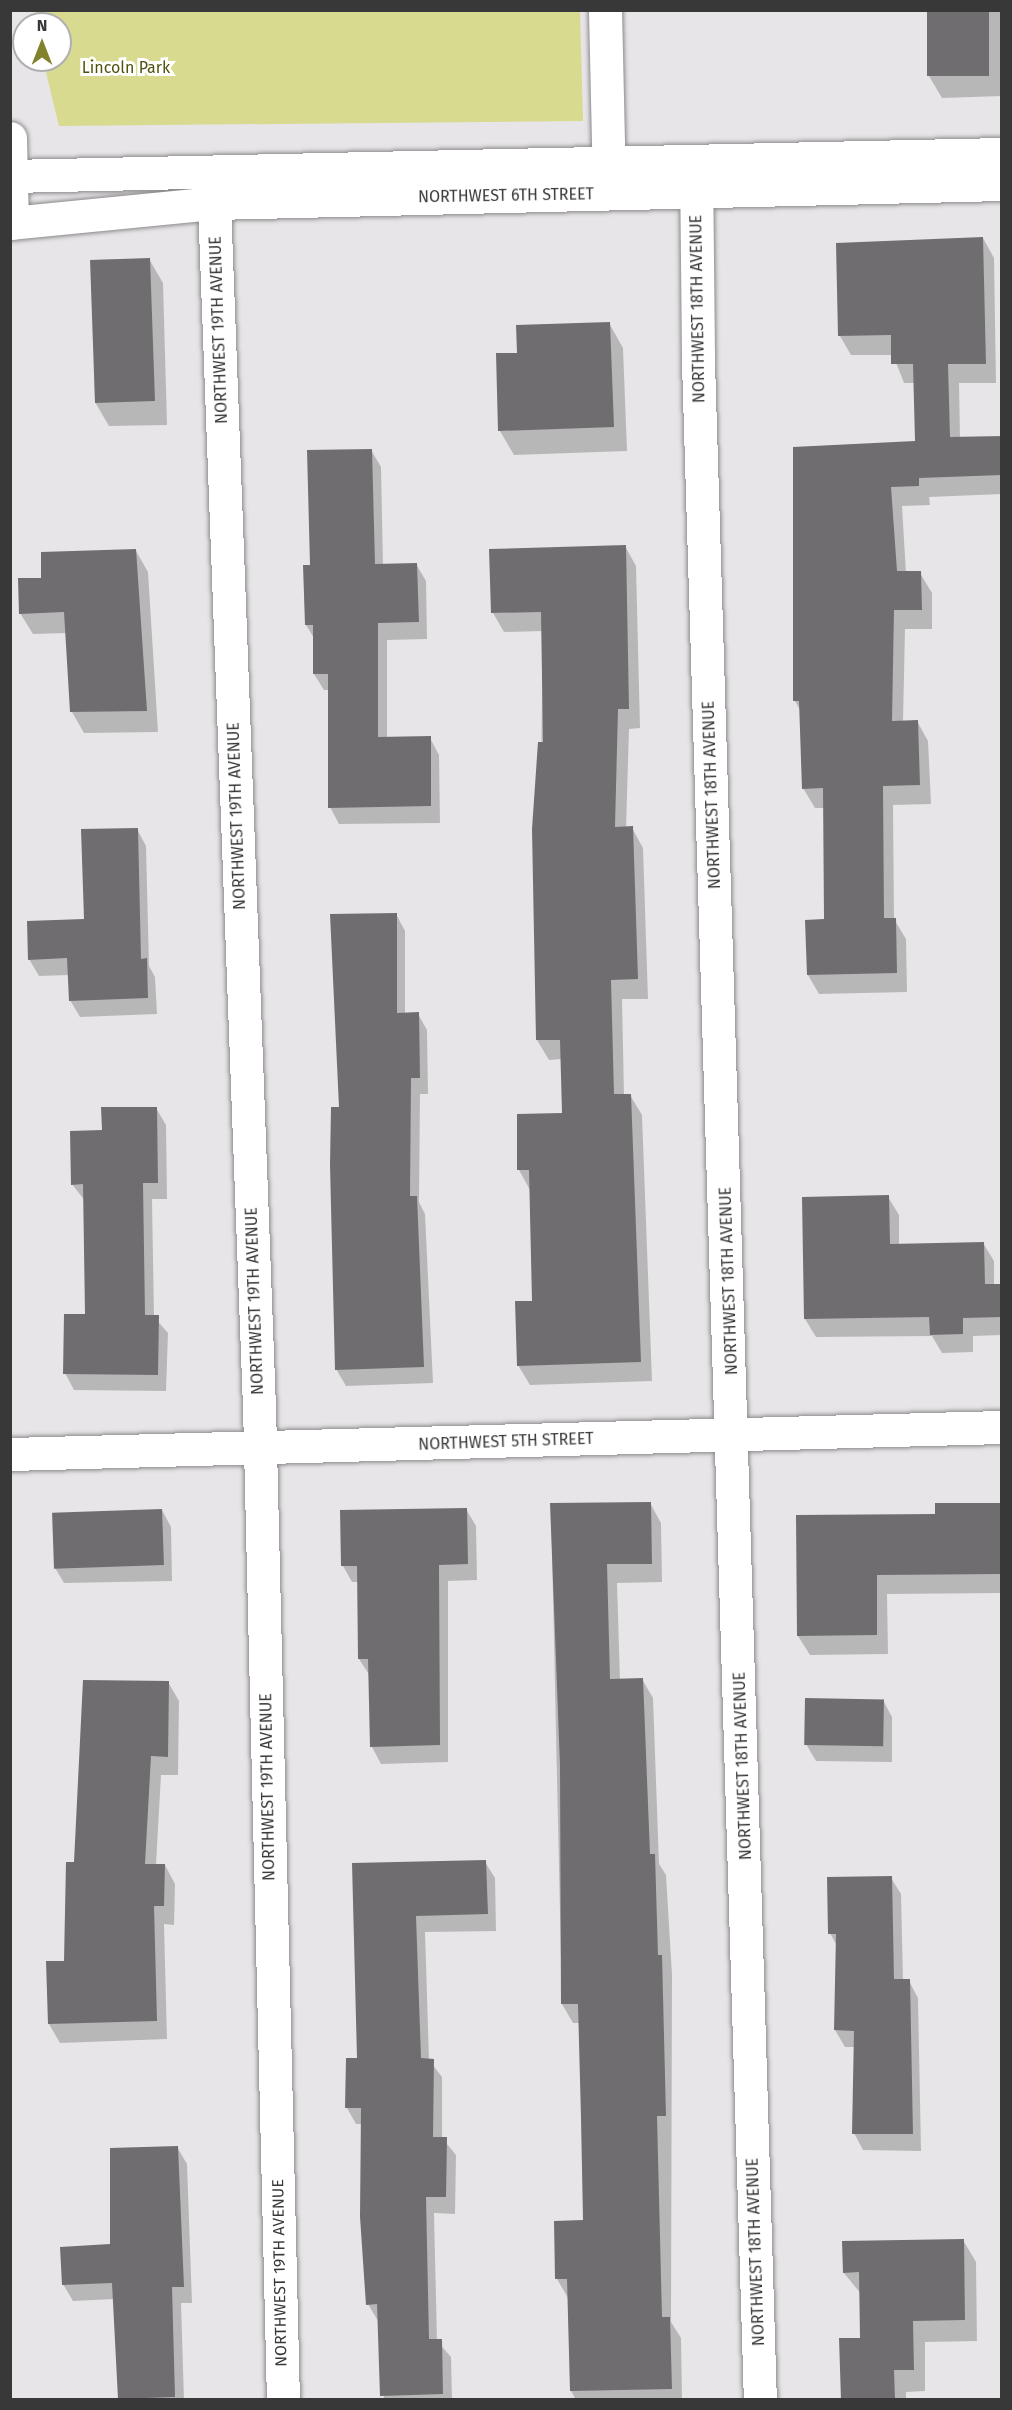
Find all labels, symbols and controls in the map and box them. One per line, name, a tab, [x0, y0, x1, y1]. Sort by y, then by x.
north arrow	[12, 12, 72, 72]
text: N	[37, 16, 47, 35]
park label: Lincoln Park	[82, 58, 170, 78]
street label: NORTHWEST 6TH STREET	[418, 185, 594, 207]
street label: NORTHWEST 18TH AVENUE	[687, 215, 709, 403]
street label: NORTHWEST 19TH AVENUE	[206, 236, 232, 424]
street label: NORTHWEST 18TH AVENUE	[699, 701, 725, 889]
street label: NORTHWEST 19TH AVENUE	[224, 722, 250, 910]
street label: NORTHWEST 18TH AVENUE	[716, 1187, 742, 1375]
street label: NORTHWEST 19TH AVENUE	[242, 1207, 268, 1395]
street label: NORTHWEST 5TH STREET	[418, 1429, 594, 1455]
street label: NORTHWEST 18TH AVENUE	[730, 1672, 756, 1860]
street label: NORTHWEST 19TH AVENUE	[257, 1693, 279, 1881]
street label: NORTHWEST 18TH AVENUE	[743, 2158, 769, 2346]
street label: NORTHWEST 19TH AVENUE	[269, 2179, 291, 2367]

